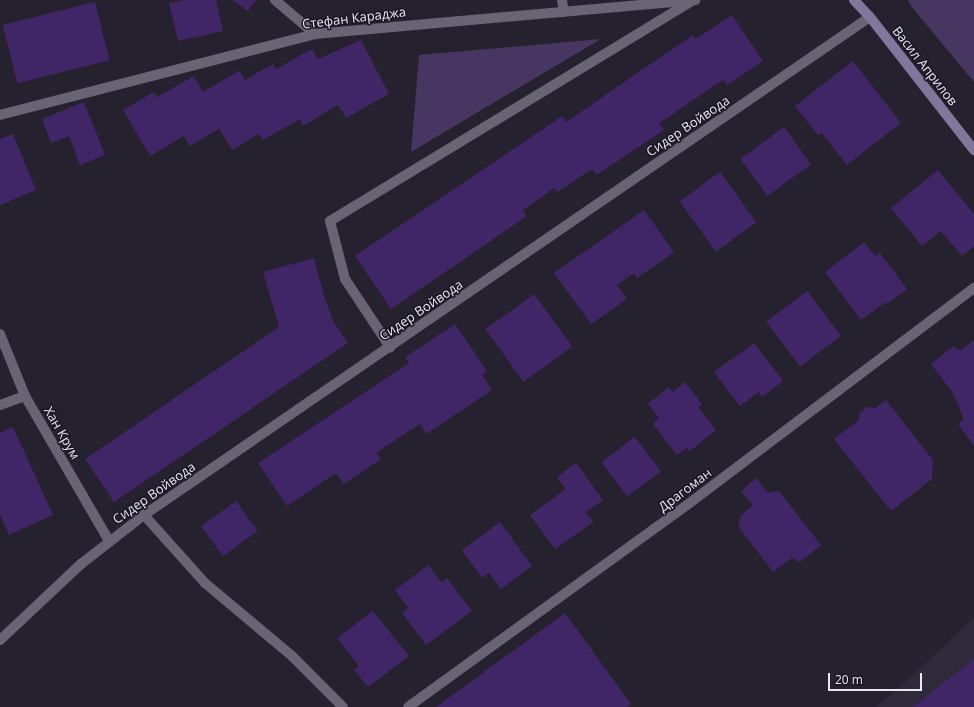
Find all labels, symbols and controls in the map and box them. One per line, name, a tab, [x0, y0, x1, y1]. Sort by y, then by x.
street label: Стефан Караджа	[301, 4, 407, 32]
street label: Васил Априлов	[889, 23, 961, 109]
street label: Сидер Войвода	[643, 92, 733, 160]
street label: Сидер Войвода	[376, 276, 466, 344]
street label: Хан Крум	[41, 404, 83, 462]
street label: Сидер Войвода	[110, 459, 198, 527]
street label: Драгоман	[655, 465, 715, 515]
scale bar	[830, 665, 924, 691]
text: 20 m	[835, 671, 863, 688]

